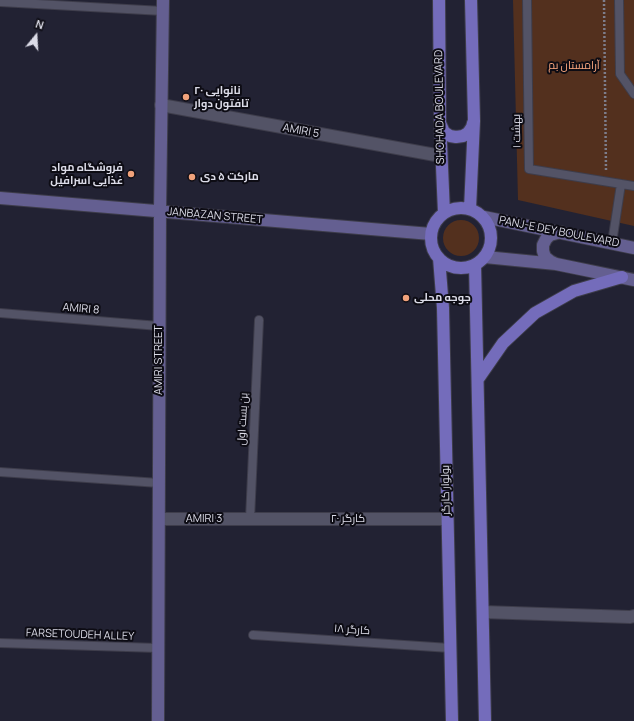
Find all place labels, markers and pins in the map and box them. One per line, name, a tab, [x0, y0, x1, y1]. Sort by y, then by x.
place label: نانوایی ۲۰ تافتون دوار	[194, 84, 249, 110]
marker: نانوایی ۲۰ تافتون دوار	[181, 92, 191, 102]
place label: فروشگاه مواد غذایی اسرافیل	[50, 161, 123, 187]
marker: فروشگاه مواد غذایی اسرافیل	[126, 169, 136, 179]
place label: مارکت ۵ دی	[200, 170, 259, 184]
marker: مارکت ۵ دی	[187, 172, 197, 182]
place label: جوجه محلی	[414, 291, 471, 305]
marker: جوجه محلی	[401, 293, 411, 303]

